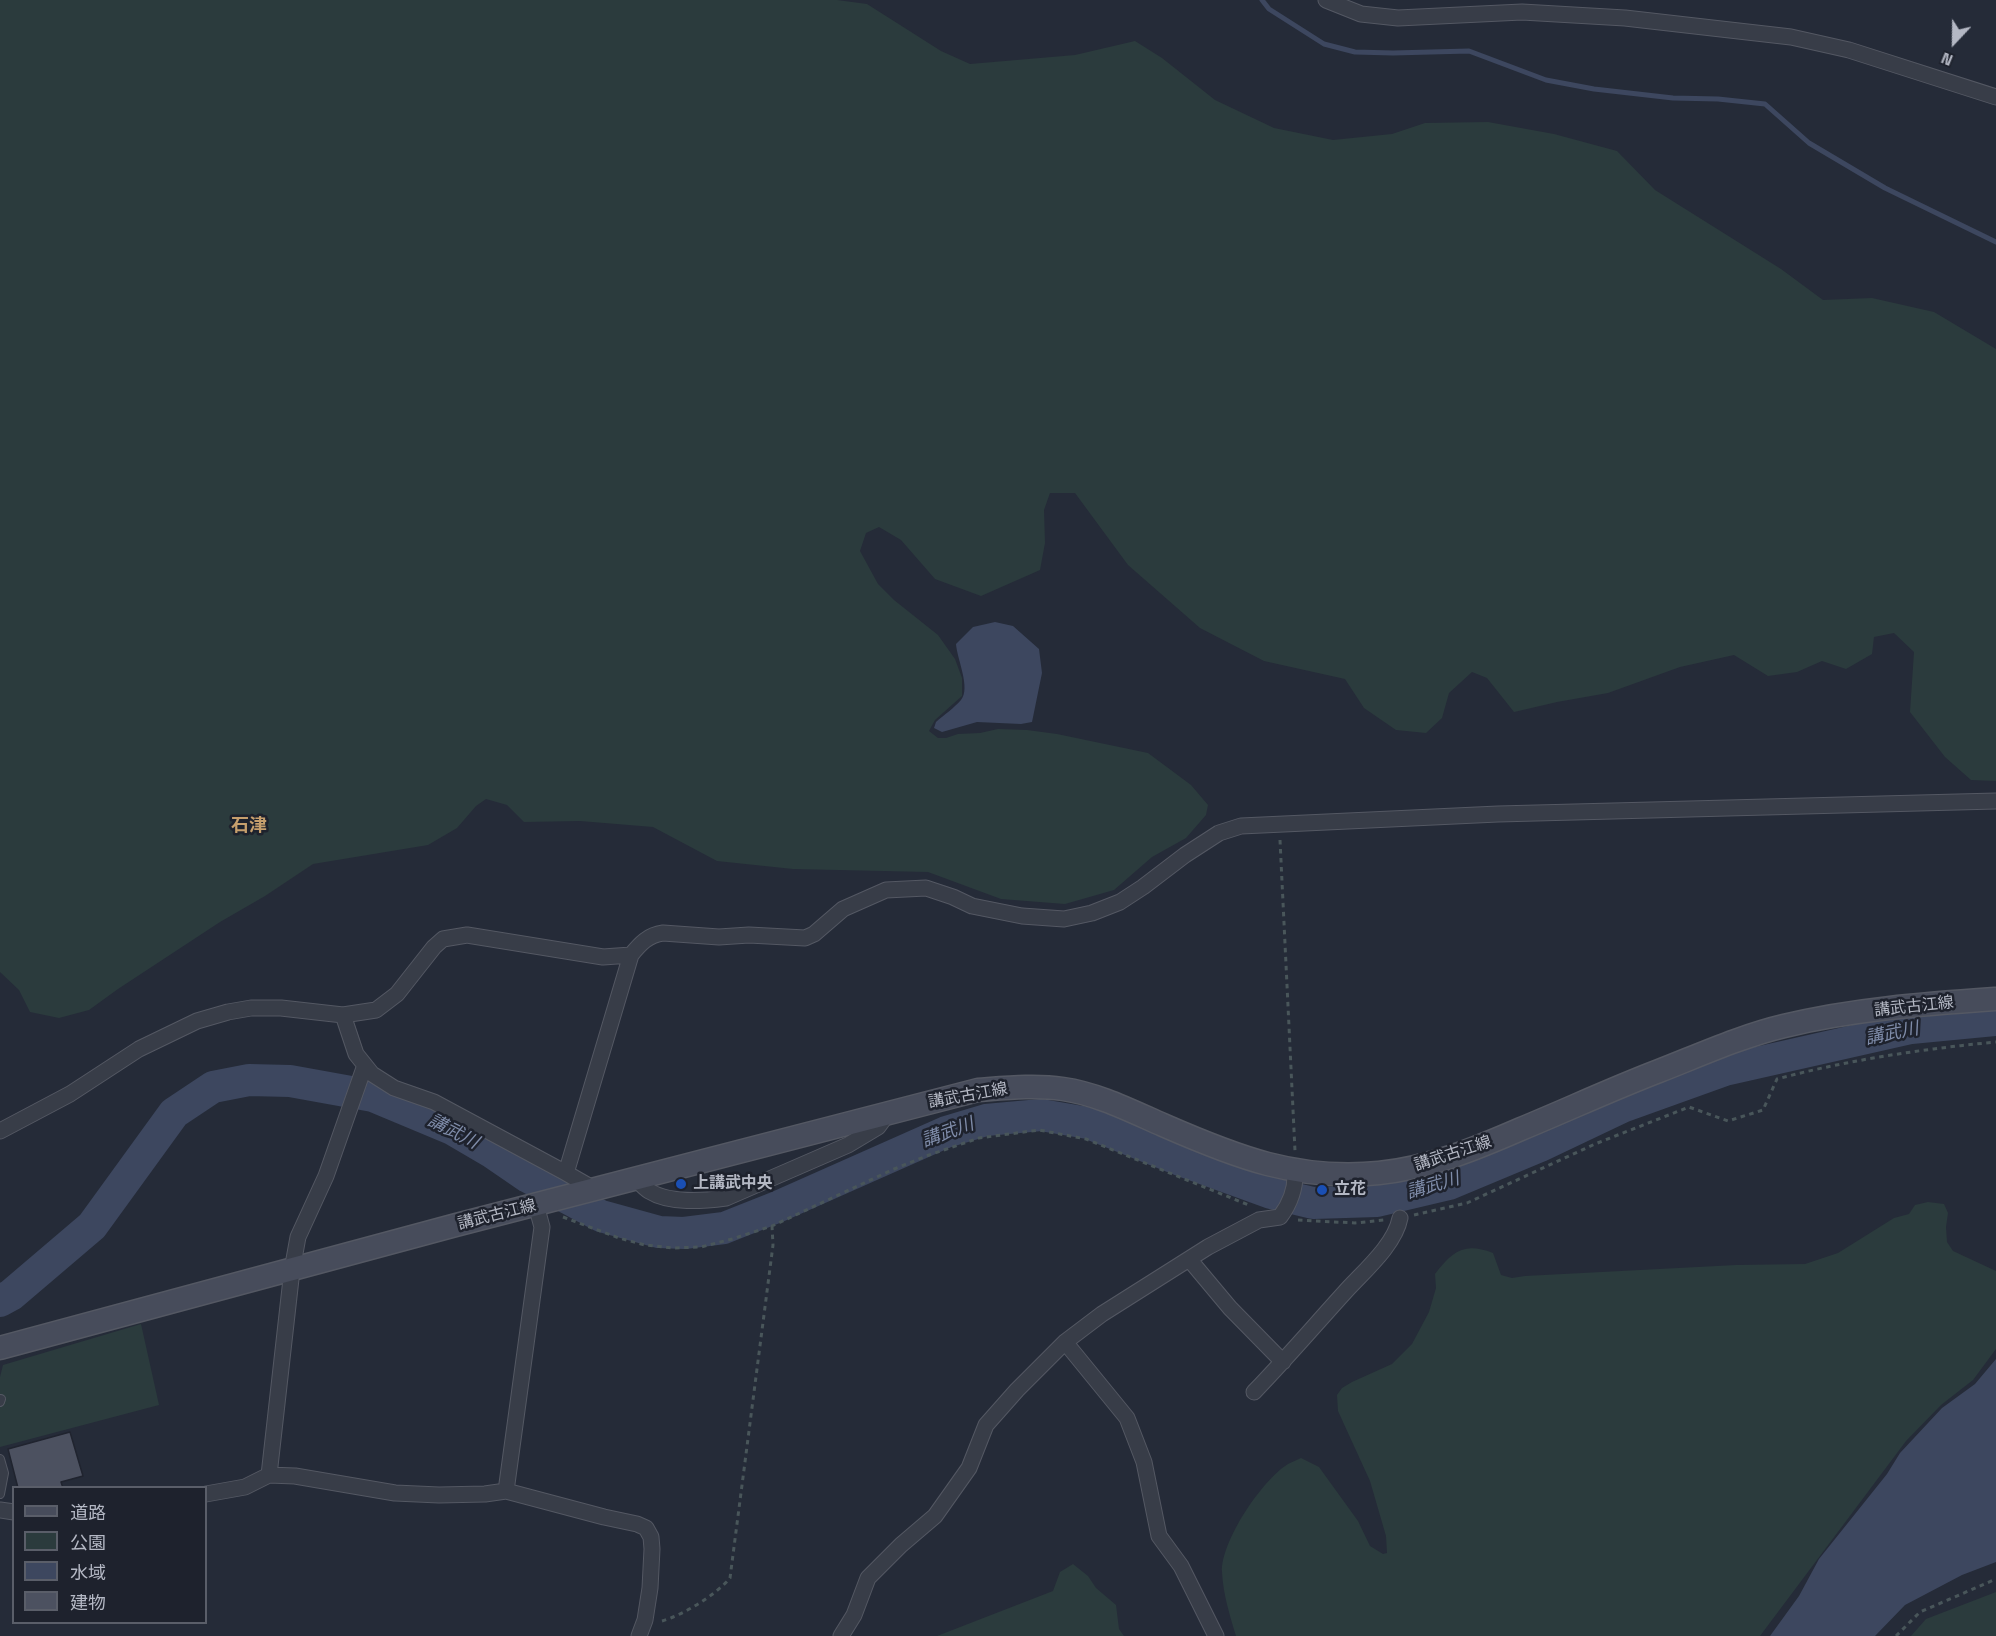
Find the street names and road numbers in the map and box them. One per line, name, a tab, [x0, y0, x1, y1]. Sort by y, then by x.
street label: 講武古江線	[1873, 993, 1955, 1021]
street label: 講武古江線	[927, 1080, 1009, 1112]
street label: 講武古江線	[1412, 1133, 1494, 1175]
street label: 講武古江線	[456, 1196, 538, 1234]

